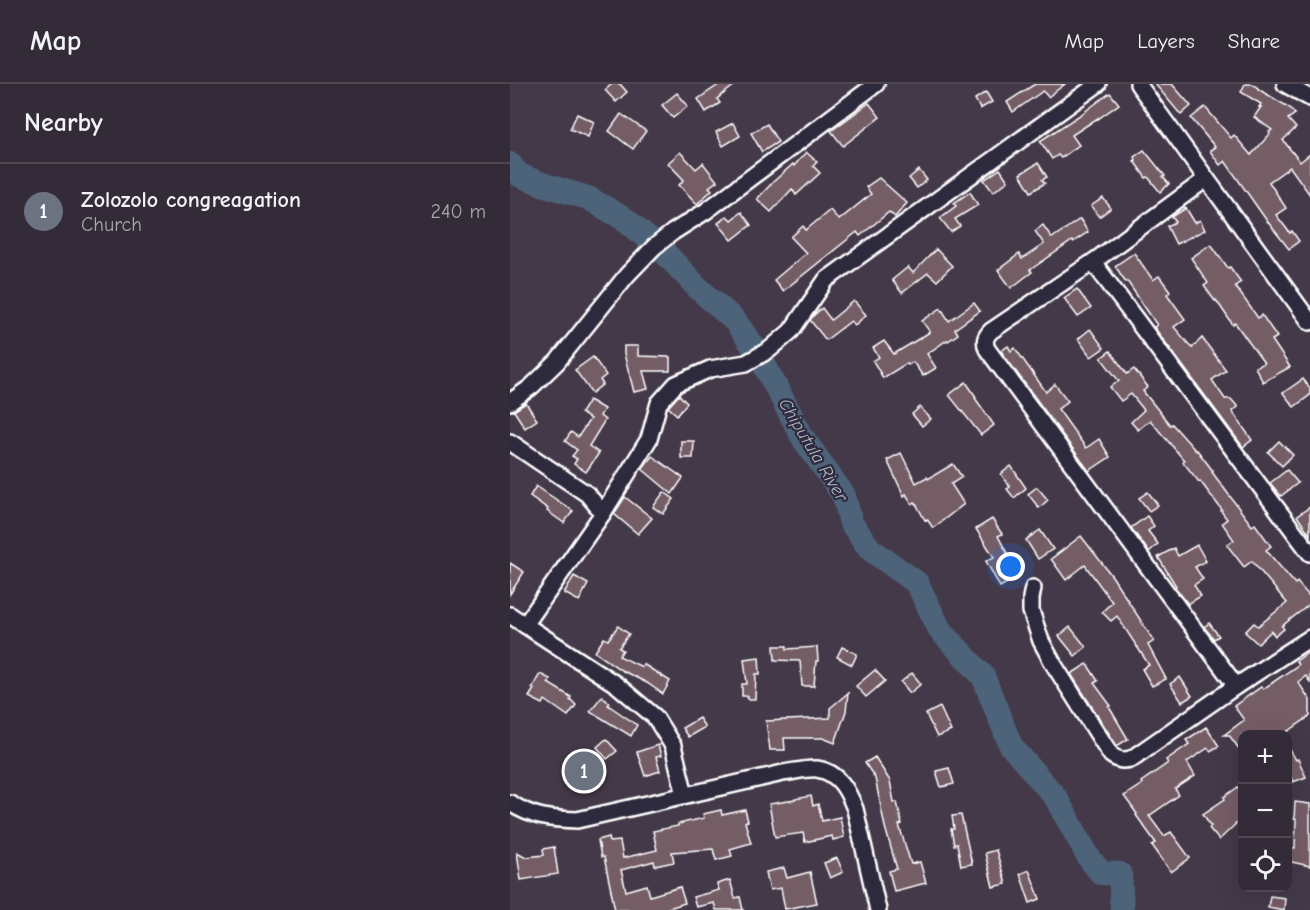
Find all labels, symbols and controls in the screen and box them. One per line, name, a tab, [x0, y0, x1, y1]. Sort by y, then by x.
text: Map	[30, 25, 81, 57]
text: Map	[1065, 29, 1104, 53]
text: Layers	[1137, 29, 1195, 53]
text: Share	[1228, 29, 1280, 53]
text: Nearby	[24, 108, 103, 138]
text: Zolozolo congreagation	[81, 187, 301, 213]
text: 1	[40, 200, 47, 223]
text: 240 m	[431, 200, 486, 223]
text: Church	[81, 213, 142, 236]
water label: Chiputula River	[774, 395, 852, 506]
your location	[996, 552, 1025, 581]
map controls	[1238, 730, 1292, 892]
button: +	[1238, 730, 1292, 784]
pin: 1	[564, 748, 604, 794]
button: −	[1238, 784, 1292, 838]
button: locate	[1238, 838, 1292, 892]

